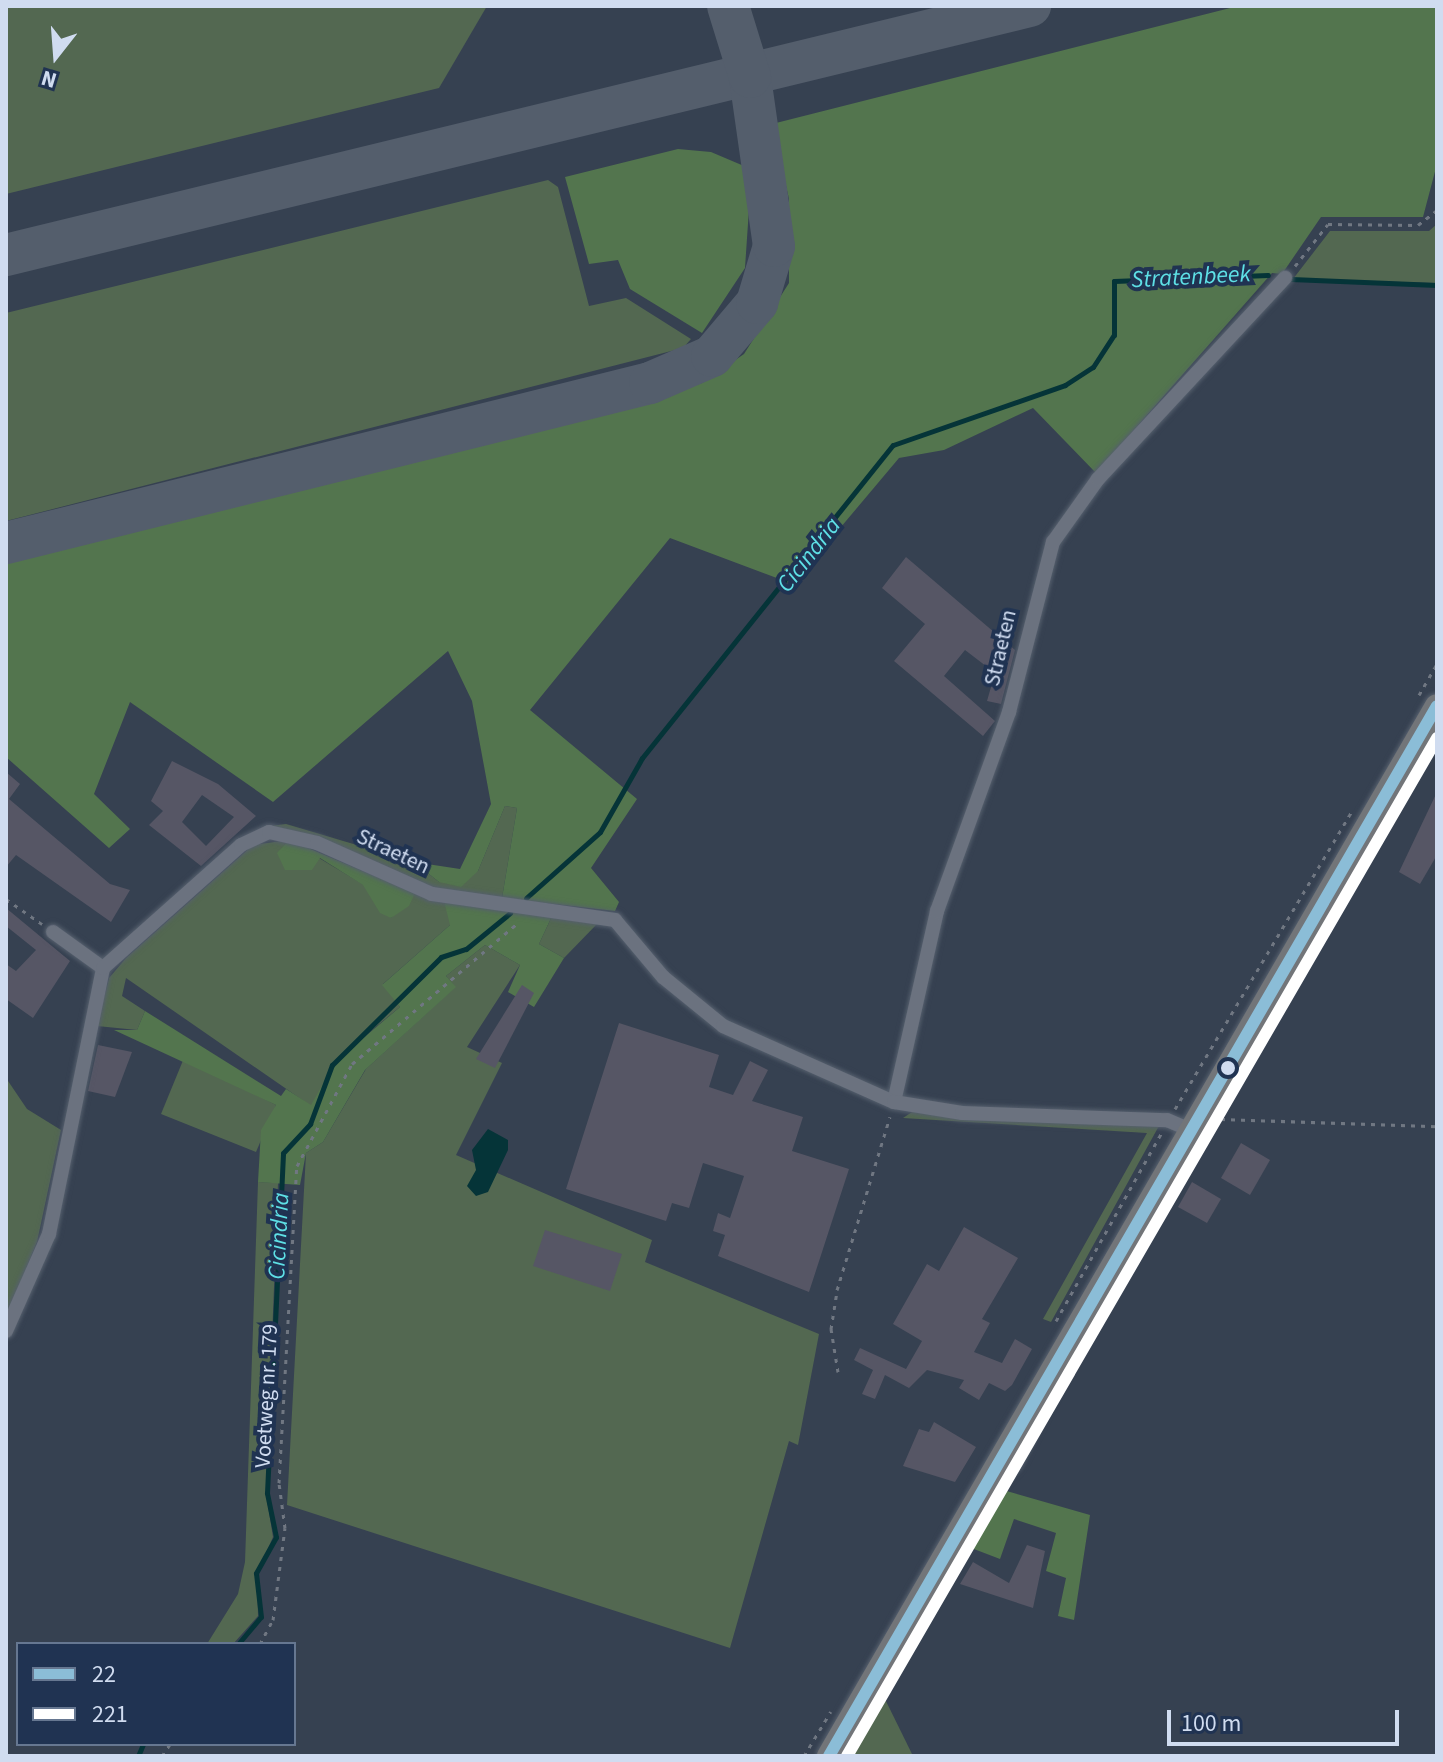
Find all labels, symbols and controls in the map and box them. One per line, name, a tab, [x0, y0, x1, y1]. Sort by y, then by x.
north arrow	[16, 16, 96, 96]
text: N	[37, 62, 61, 96]
water label: Stratenbeek	[1130, 259, 1252, 295]
water label: Cicindria	[771, 512, 847, 598]
street label: Straeten	[979, 607, 1023, 689]
street label: Straeten	[352, 824, 434, 880]
unlabelled marker	[1220, 1060, 1236, 1076]
water label: Cicindria	[262, 1192, 296, 1280]
street label: Voetweg nr. 179	[250, 1323, 284, 1469]
legend	[16, 1642, 296, 1746]
text: 22	[92, 1657, 116, 1692]
scale bar	[1171, 1694, 1403, 1744]
text: 221	[92, 1697, 128, 1732]
text: 100 m	[1181, 1706, 1241, 1741]

